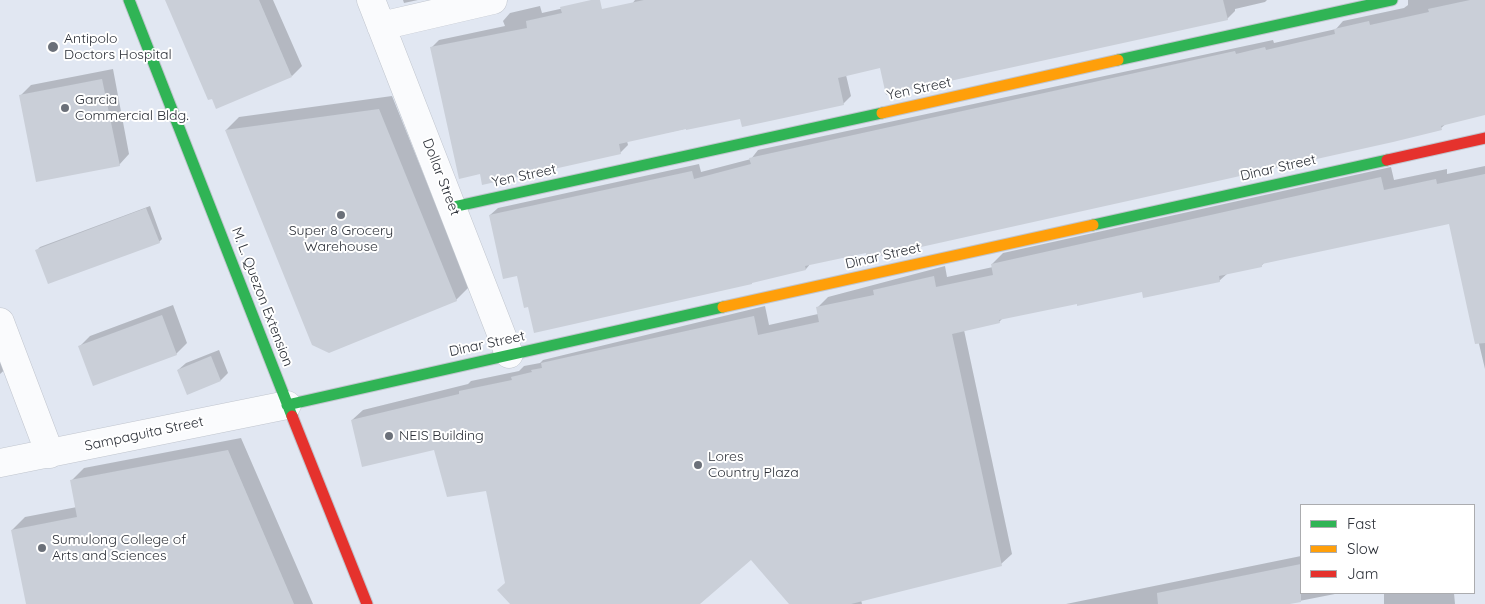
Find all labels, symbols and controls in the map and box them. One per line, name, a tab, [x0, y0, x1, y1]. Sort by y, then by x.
place label: Antipolo Doctors Hospital	[64, 31, 172, 64]
marker: Antipolo Doctors Hospital	[46, 40, 60, 54]
street label: Yen Street	[885, 74, 953, 104]
place label: Garcia Commercial Bldg.	[75, 92, 189, 124]
marker: Garcia Commercial Bldg.	[59, 102, 71, 114]
street label: Dollar Street	[419, 136, 463, 218]
street label: Dinar Street	[1239, 151, 1317, 185]
street label: Yen Street	[490, 161, 558, 191]
marker: Super 8 Grocery Warehouse	[335, 209, 347, 221]
place label: Super 8 Grocery Warehouse	[289, 223, 393, 256]
street label: M. L. Quezon Extension	[228, 225, 296, 369]
street label: Dinar Street	[844, 239, 922, 273]
street label: Dinar Street	[448, 328, 526, 360]
street label: Sampaguita Street	[83, 413, 205, 455]
place label: NEIS Building	[399, 428, 484, 444]
marker: NEIS Building	[383, 430, 395, 442]
place label: Lores Country Plaza	[708, 449, 799, 482]
marker: Lores Country Plaza	[692, 459, 704, 471]
legend	[1300, 504, 1475, 594]
text: Fast	[1347, 514, 1376, 533]
place label: Sumulong College of Arts and Sciences	[52, 532, 186, 564]
text: Slow	[1347, 539, 1379, 558]
marker: Sumulong College of Arts and Sciences	[36, 542, 48, 554]
text: Jam	[1347, 564, 1378, 583]

